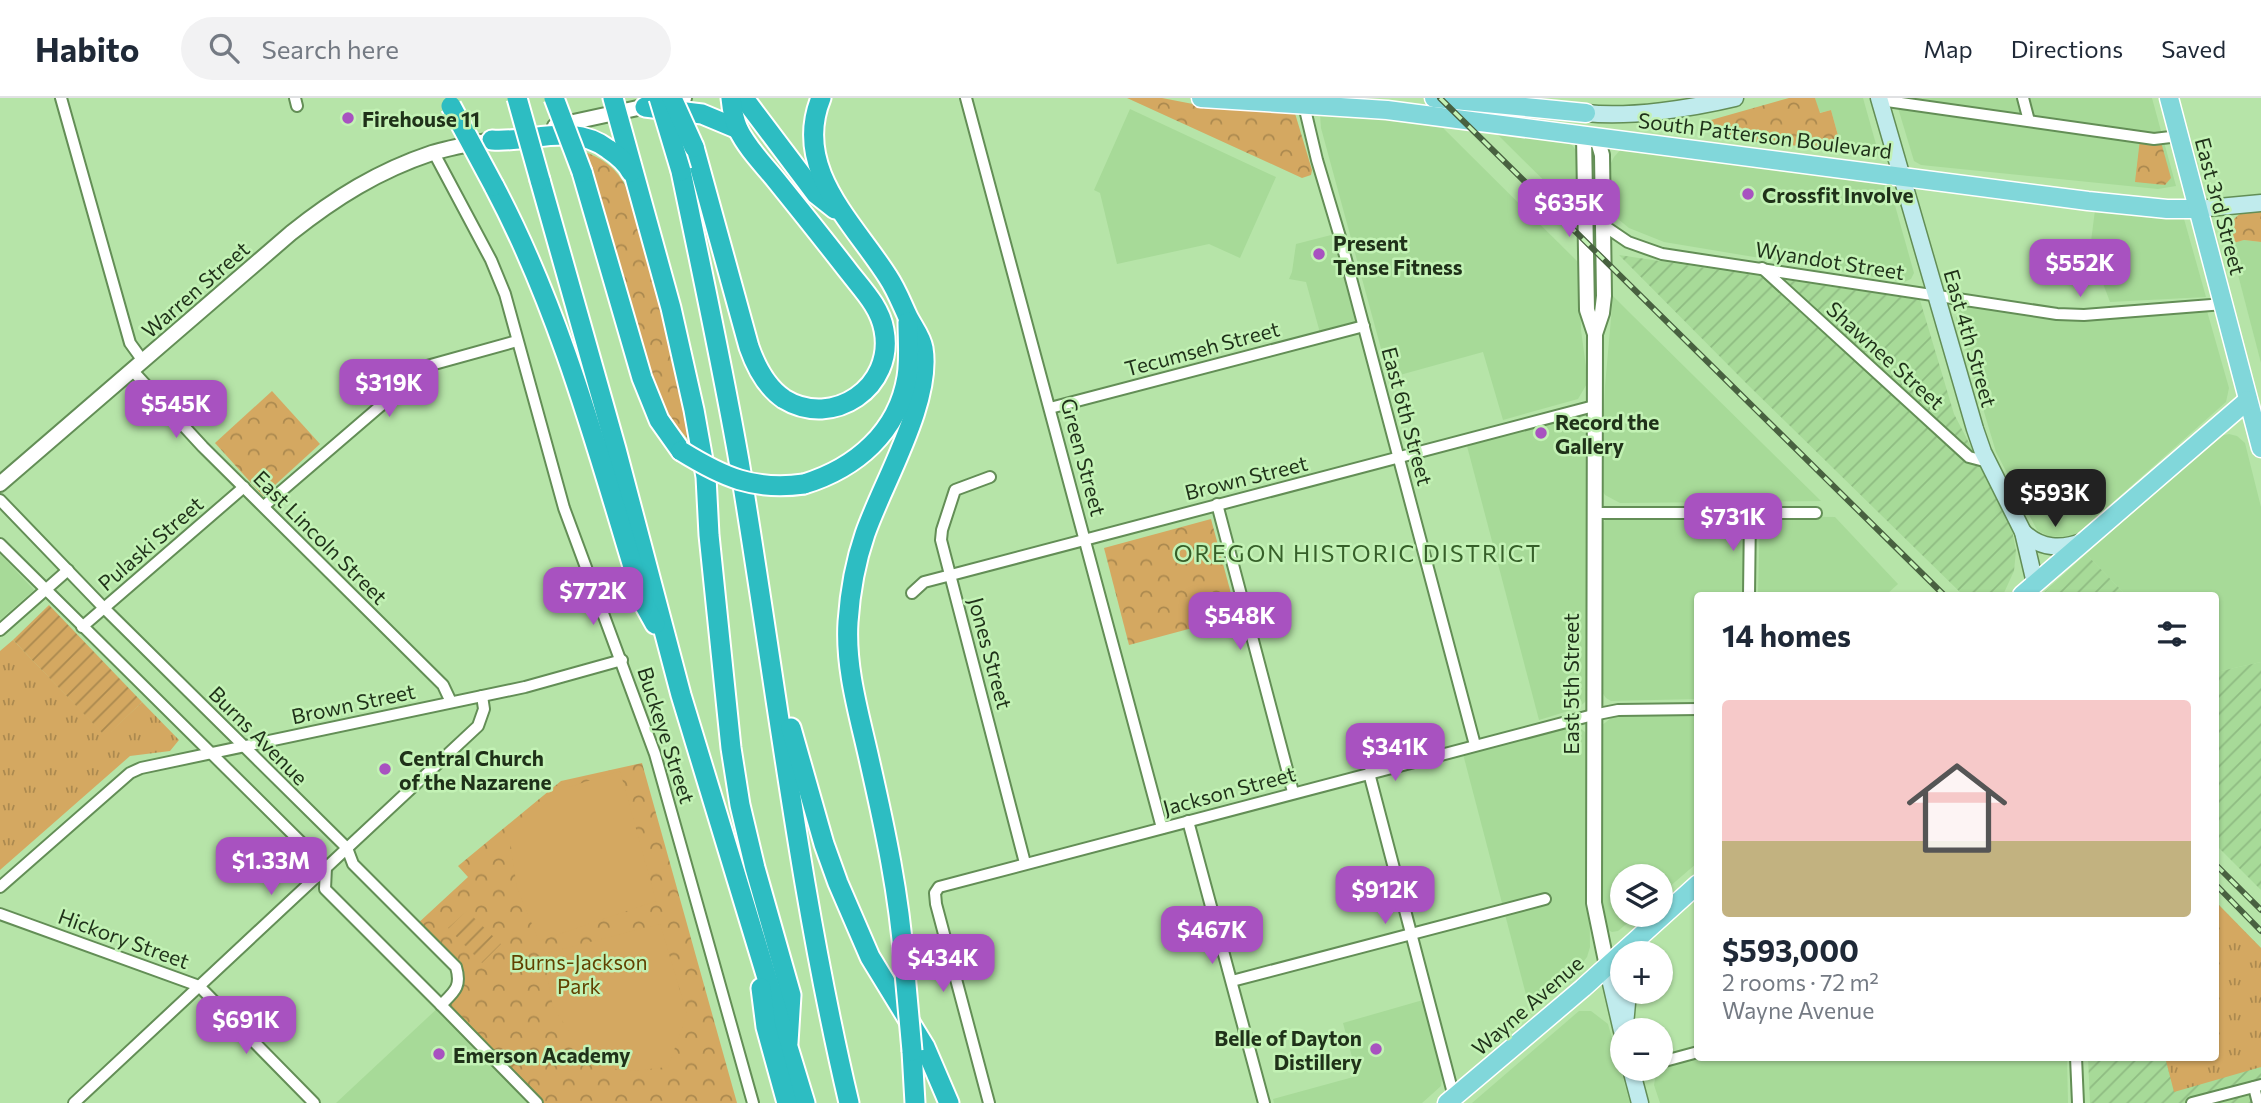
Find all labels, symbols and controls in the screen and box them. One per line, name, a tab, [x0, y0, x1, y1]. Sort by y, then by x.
search box	[181, 17, 671, 80]
text: Habito	[35, 28, 139, 69]
icon: search	[205, 29, 243, 67]
text: Search here	[261, 33, 399, 64]
text: Map	[1923, 34, 1973, 63]
text: Directions	[2011, 34, 2123, 63]
text: Saved	[2161, 34, 2226, 63]
place label: Firehouse 11	[362, 106, 480, 131]
street label: South Patterson Boulevard	[1637, 107, 1893, 163]
marker: Firehouse 11	[340, 110, 356, 126]
street label: East 3rd Street	[2191, 135, 2251, 277]
pin: $635K	[1520, 180, 1618, 239]
place label: Crossfit Involve	[1762, 182, 1914, 207]
marker: Crossfit Involve	[1740, 186, 1756, 202]
text: $635K	[1534, 188, 1604, 216]
place label: Present Tense Fitness	[1333, 230, 1463, 279]
street label: Warren Street	[136, 236, 254, 342]
street label: Wyandot Street	[1754, 236, 1906, 284]
pin: $552K	[2031, 240, 2129, 299]
marker: Present Tense Fitness	[1311, 246, 1327, 262]
text: $552K	[2045, 248, 2115, 276]
street label: East 4th Street	[1939, 266, 2003, 410]
street label: Shawnee Street	[1822, 296, 1950, 414]
street label: Tecumseh Street	[1122, 315, 1282, 381]
street label: East 6th Street	[1378, 344, 1438, 488]
pin: $319K	[340, 360, 438, 419]
text: $319K	[355, 368, 423, 396]
pin: $545K	[127, 380, 225, 440]
text: $545K	[141, 389, 211, 417]
street label: Green Street	[1056, 395, 1112, 519]
place label: Record the Gallery	[1555, 409, 1659, 458]
marker: Record the Gallery	[1533, 425, 1549, 441]
street label: Brown Street	[1182, 450, 1310, 504]
street label: East Lincoln Street	[249, 465, 393, 609]
pin: $593K	[2006, 470, 2104, 529]
text: $593K	[2020, 478, 2090, 506]
street label: Pulaski Street	[92, 491, 208, 595]
pin: $731K	[1684, 494, 1782, 553]
text: $731K	[1700, 502, 1766, 530]
district label: OREGON HISTORIC DISTRICT	[1174, 539, 1542, 567]
pin: $772K	[544, 568, 642, 627]
text: $772K	[559, 576, 627, 604]
pin: $548K	[1191, 592, 1289, 652]
street label: Jones Street	[964, 594, 1018, 712]
text: $548K	[1204, 601, 1276, 629]
street label: East 5th Street	[1558, 613, 1583, 755]
icon: filters	[2153, 615, 2191, 653]
text: 14 homes	[1722, 616, 1851, 653]
street label: Buckeye Street	[633, 663, 701, 807]
street label: Brown Street	[289, 678, 417, 728]
street label: Burns Avenue	[204, 680, 314, 790]
pin: $341K	[1346, 724, 1444, 783]
text: $341K	[1362, 732, 1428, 760]
place label: Central Church of the Nazarene	[399, 745, 552, 794]
icon: home	[1894, 745, 2020, 871]
street label: Jackson Street	[1160, 760, 1298, 820]
marker: Central Church of the Nazarene	[377, 761, 393, 777]
pin: $1.33M	[214, 838, 328, 897]
text: $1.33M	[232, 846, 310, 874]
map controls	[1610, 864, 1673, 1081]
button: layers	[1610, 864, 1673, 927]
pin: $912K	[1336, 866, 1434, 926]
text: $912K	[1352, 875, 1418, 903]
street label: Hickory Street	[55, 903, 193, 973]
pin: $467K	[1163, 906, 1261, 966]
text: $467K	[1177, 915, 1247, 943]
text: $593,000	[1722, 931, 1859, 968]
pin: $434K	[894, 934, 992, 994]
button: +	[1610, 941, 1673, 1004]
text: $434K	[908, 943, 978, 971]
park label: Burns-Jackson Park	[510, 949, 648, 998]
street label: Wayne Avenue	[1466, 950, 1588, 1060]
text: 2 rooms · 72 m²	[1722, 968, 1879, 996]
pin: $691K	[197, 996, 295, 1056]
text: Wayne Avenue	[1722, 996, 1874, 1024]
text: $691K	[212, 1005, 280, 1033]
button: −	[1610, 1018, 1673, 1081]
place label: Belle of Dayton Distillery	[1214, 1025, 1362, 1074]
marker: Belle of Dayton Distillery	[1368, 1041, 1384, 1057]
place label: Emerson Academy	[453, 1042, 631, 1067]
marker: Emerson Academy	[431, 1046, 447, 1062]

